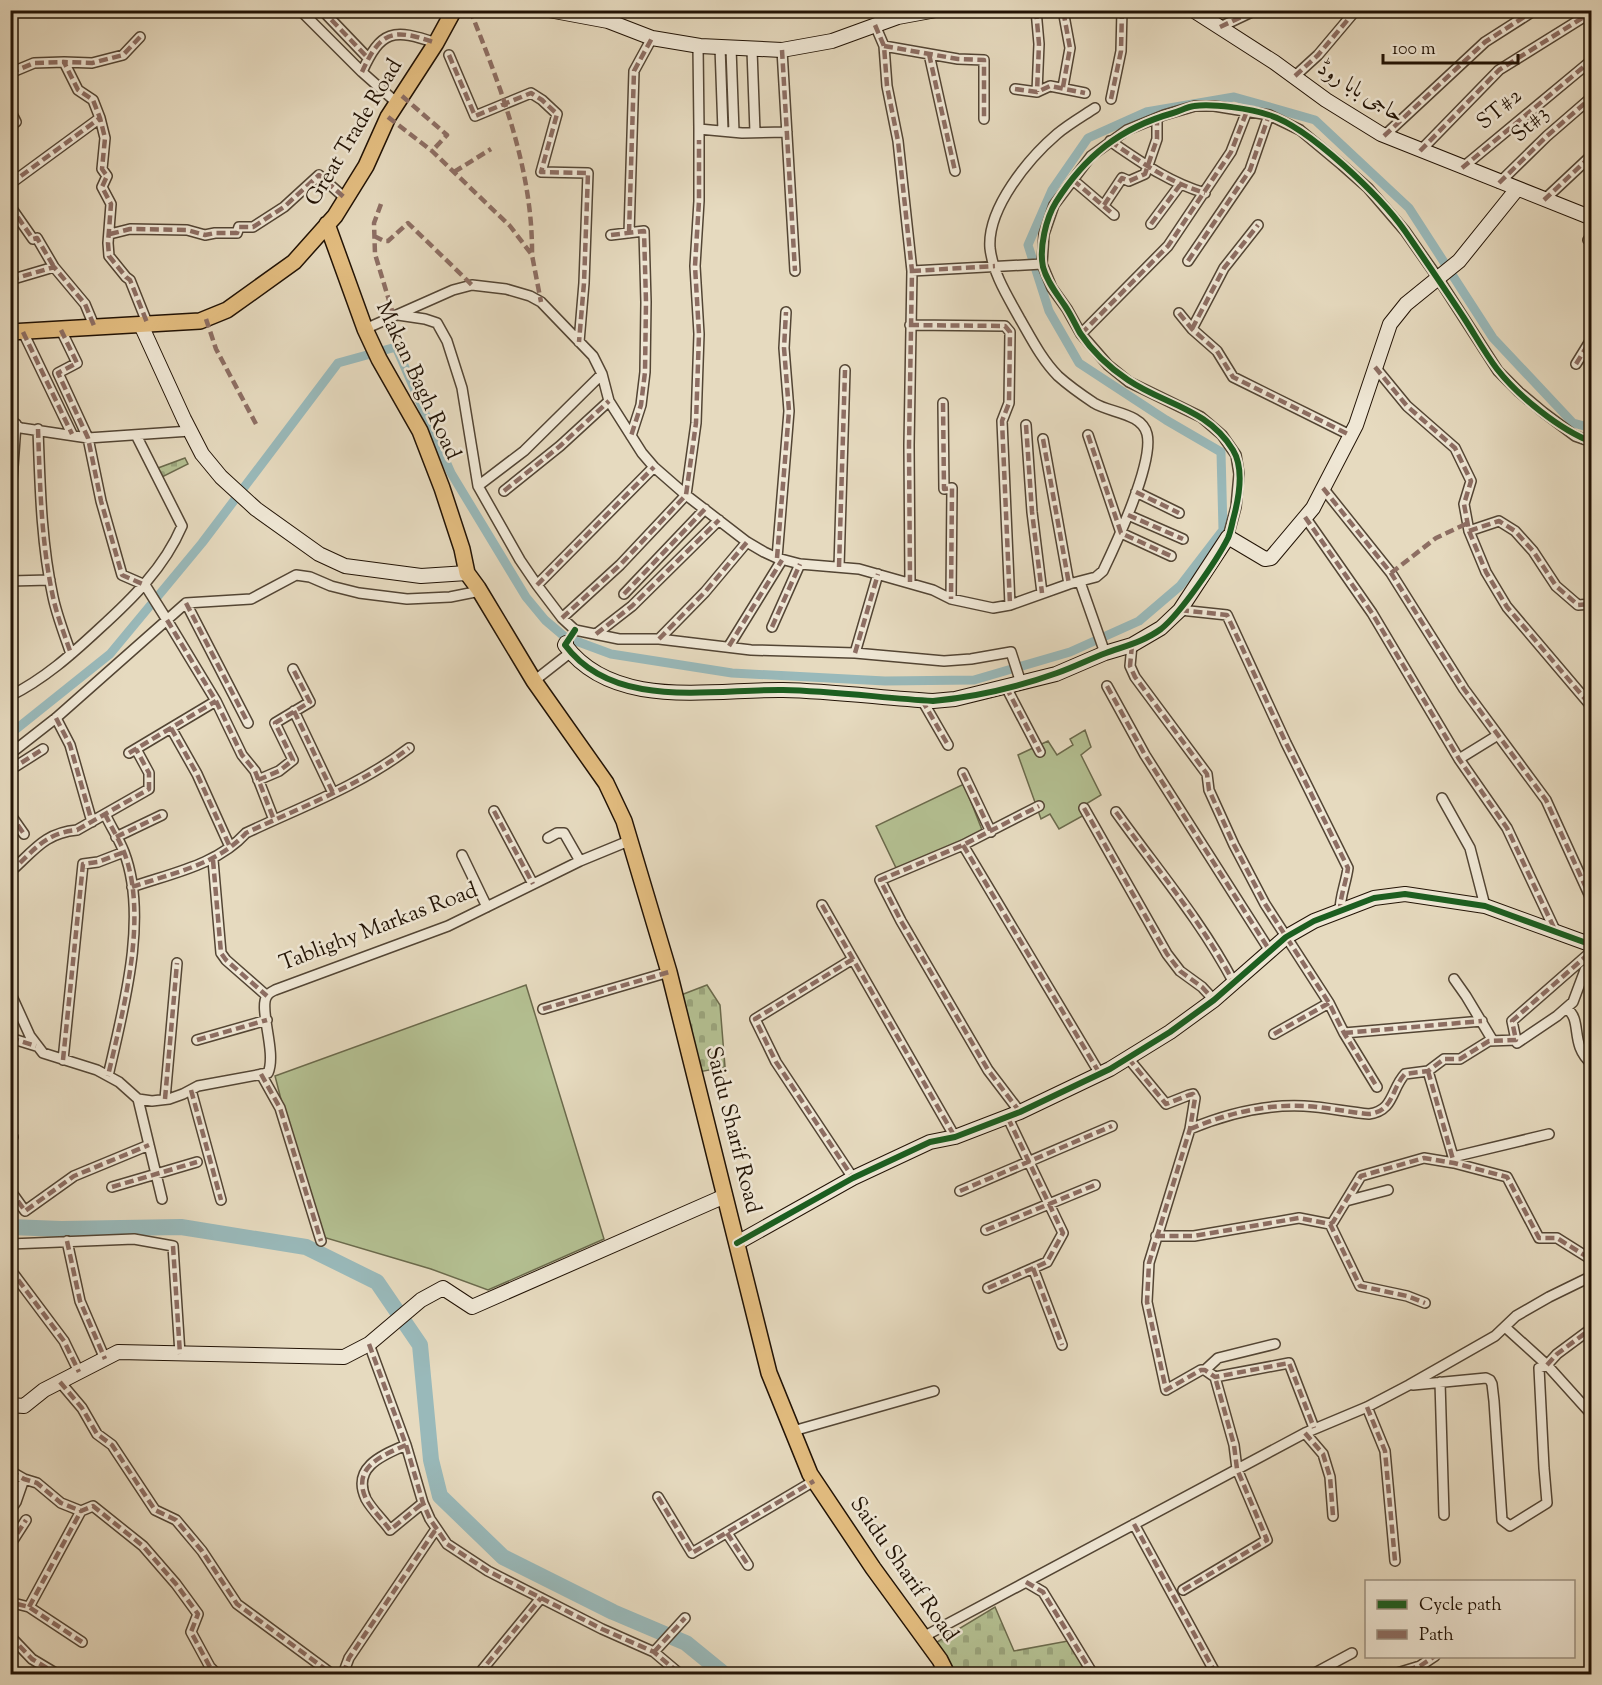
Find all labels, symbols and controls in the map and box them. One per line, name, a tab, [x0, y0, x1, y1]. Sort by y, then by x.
scale bar	[1383, 27, 1518, 65]
text: 100 m	[1392, 37, 1436, 63]
street label: Great Trade Road	[298, 53, 412, 213]
street label: حاجی بابا روڈ	[1310, 54, 1410, 132]
street label: ST#2	[1470, 81, 1530, 139]
street label: St#3	[1505, 99, 1557, 151]
street label: Makan Bagh Road	[366, 296, 468, 466]
street label: Tablighy Markas Road	[275, 875, 483, 981]
street label: Saidu Sharif Road	[696, 1043, 768, 1217]
street label: Saidu Sharif Road	[841, 1491, 965, 1649]
legend	[1365, 1580, 1575, 1658]
text: Cycle path	[1419, 1593, 1502, 1619]
text: Path	[1419, 1623, 1454, 1649]

